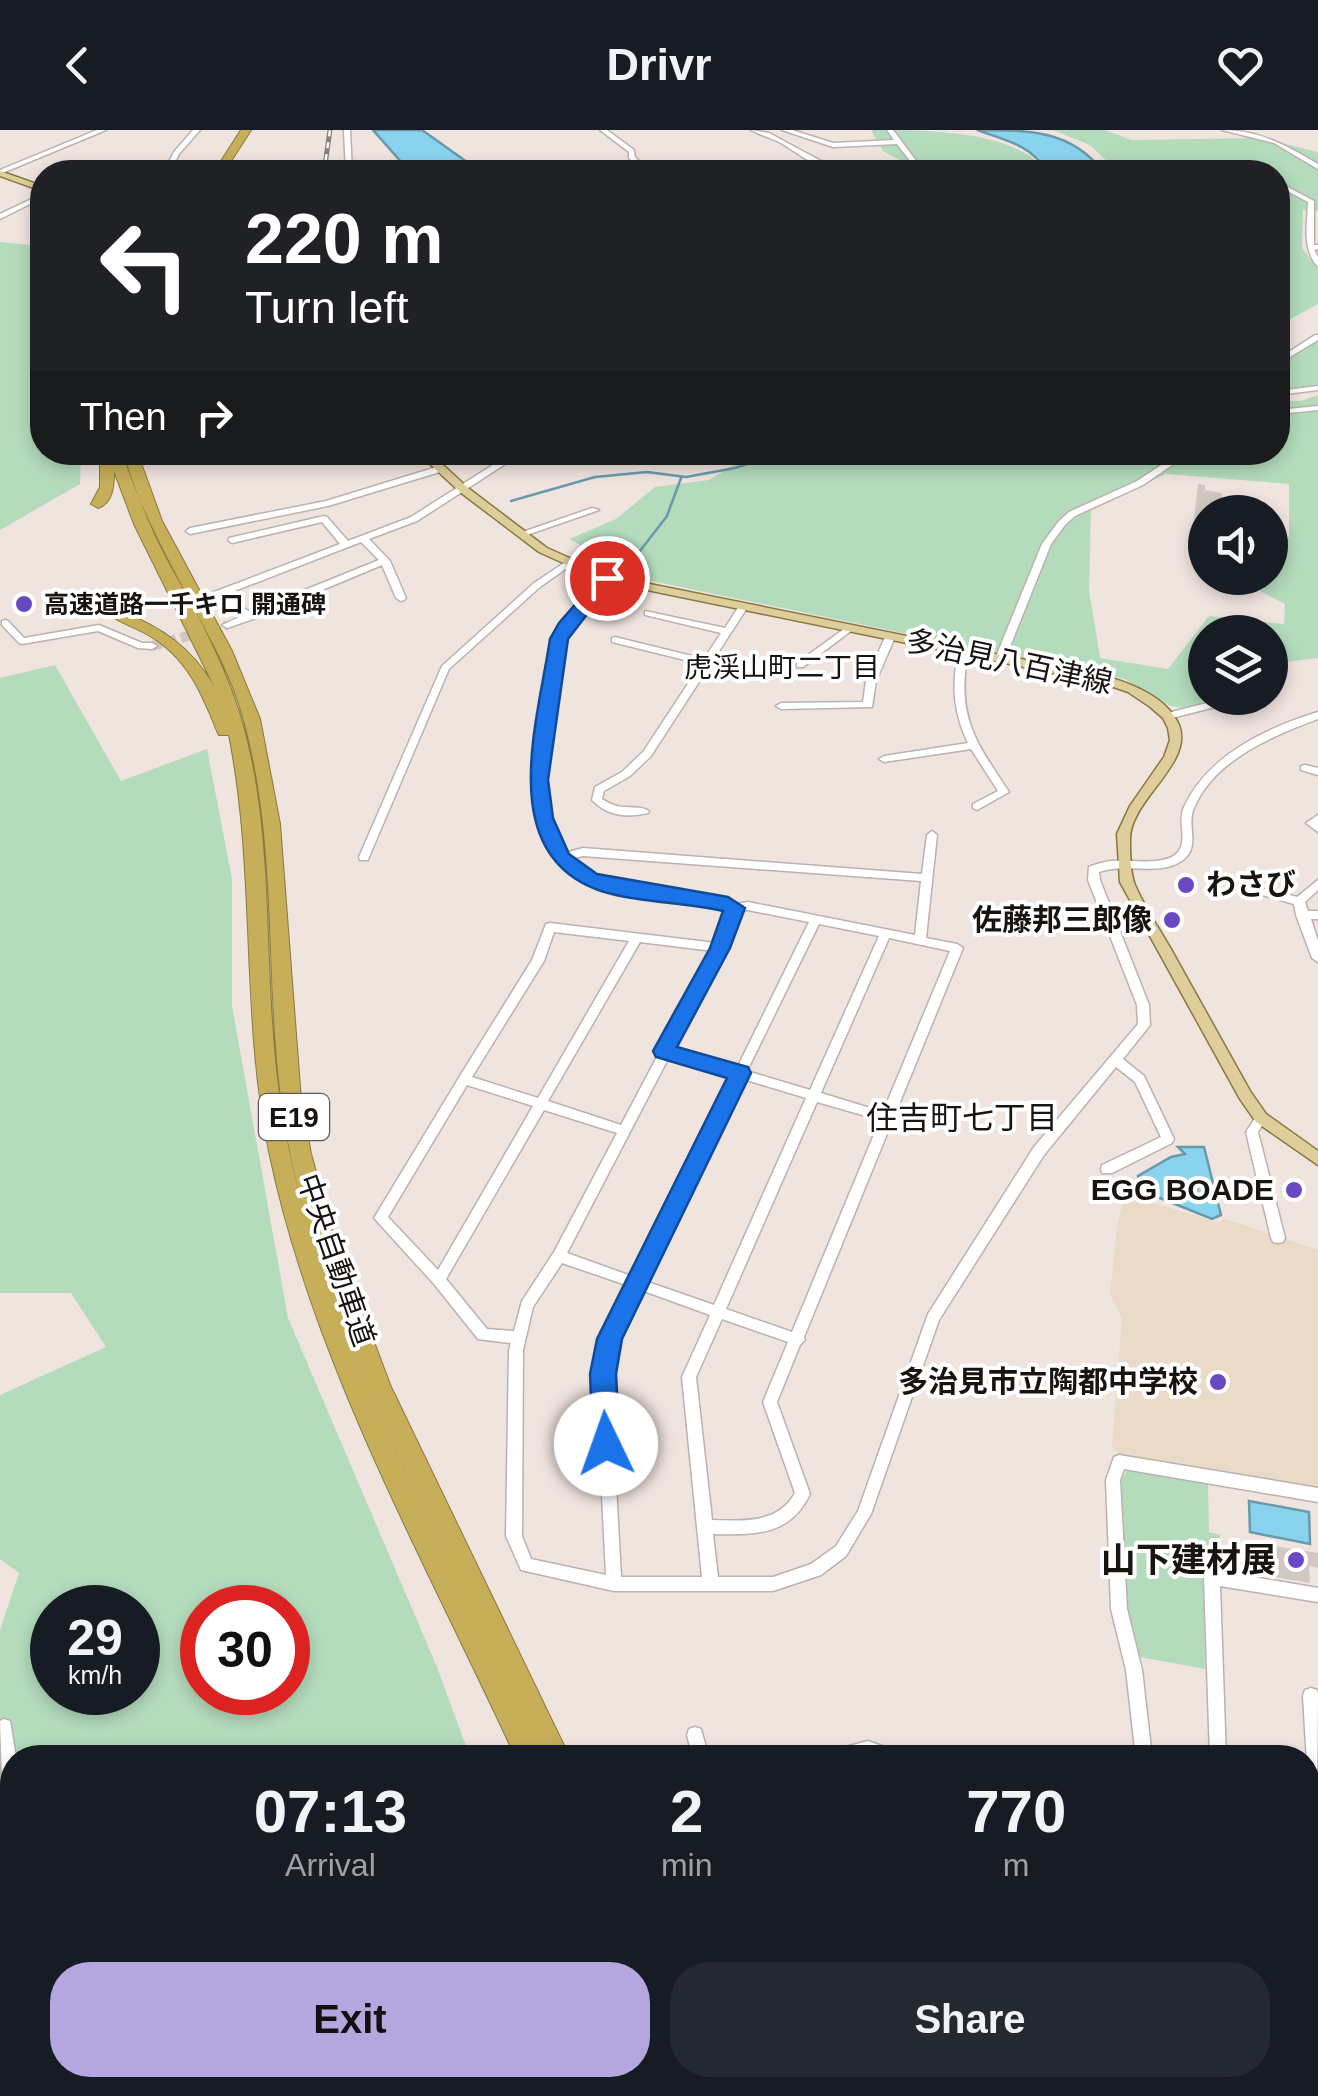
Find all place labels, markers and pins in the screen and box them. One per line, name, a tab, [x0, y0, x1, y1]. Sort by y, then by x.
pin	[565, 536, 650, 621]
place label: 高速道路一千キロ 開通碑	[44, 590, 326, 618]
marker: 高速道路一千キロ 開通碑	[13, 593, 35, 615]
place label: わさび	[1206, 868, 1296, 901]
marker: わさび	[1175, 874, 1197, 896]
place label: 佐藤邦三郎像	[972, 903, 1152, 936]
marker: 佐藤邦三郎像	[1161, 909, 1183, 931]
place label: EGG BOADE	[1091, 1173, 1274, 1206]
marker: EGG BOADE	[1283, 1179, 1305, 1201]
place label: 多治見市立陶都中学校	[898, 1365, 1198, 1398]
marker: 多治見市立陶都中学校	[1207, 1371, 1229, 1393]
place label: 山下建材展	[1101, 1540, 1276, 1579]
marker: 山下建材展	[1285, 1549, 1307, 1571]

